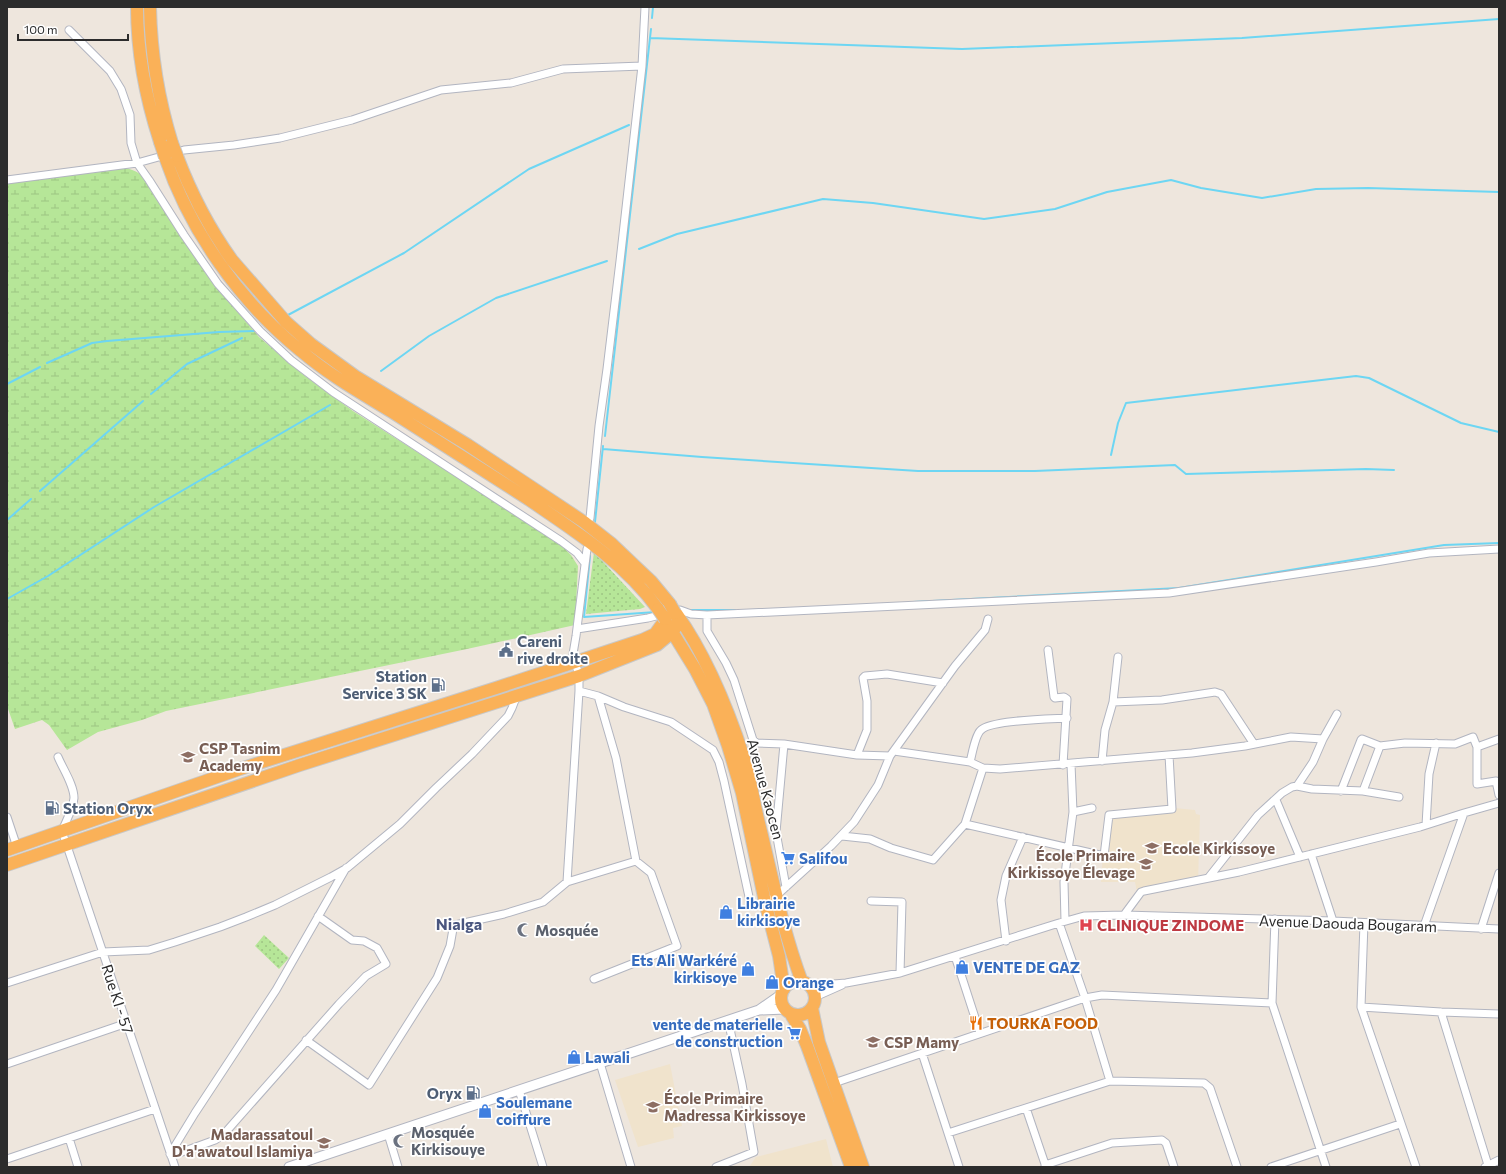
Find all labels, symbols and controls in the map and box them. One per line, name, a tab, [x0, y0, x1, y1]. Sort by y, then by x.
scale bar	[18, 16, 128, 42]
text: 100 m	[24, 22, 58, 36]
place label: Careni rive droite	[517, 632, 588, 667]
public building icon: Careni rive droite	[498, 642, 514, 658]
place label: Station Service 3 SK	[342, 667, 428, 702]
fuel station icon: Station Service 3 SK	[430, 677, 446, 693]
street label: Avenue Kaocen	[744, 737, 788, 841]
place label: CSP Tasnim Academy	[199, 739, 280, 774]
school or university icon: CSP Tasnim Academy	[180, 749, 196, 765]
place label: Station Oryx	[63, 799, 153, 817]
fuel station icon: Station Oryx	[44, 800, 60, 816]
place label: Ecole Kirkissoye	[1163, 839, 1275, 857]
school or university icon: Ecole Kirkissoye	[1144, 840, 1160, 856]
place label: École Primaire Kirkissoye Élevage	[1008, 846, 1135, 881]
place label: Salifou	[799, 849, 848, 867]
supermarket icon: Salifou	[780, 850, 796, 866]
school or university icon: École Primaire Kirkissoye Élevage	[1138, 856, 1154, 872]
place label: Librairie kirkisoye	[737, 894, 800, 929]
shop icon: Librairie kirkisoye	[718, 904, 734, 920]
street label: Avenue Daouda Bougaram	[1259, 911, 1437, 935]
district label: Nialga	[436, 914, 482, 933]
place label: CLINIQUE ZINDOME	[1097, 916, 1244, 934]
hospital icon: CLINIQUE ZINDOME	[1078, 917, 1094, 933]
place label: Mosquée	[535, 921, 598, 939]
mosque icon: Mosquée	[516, 922, 532, 938]
place label: Ets Ali Warkéré kirkisoye	[631, 951, 737, 986]
place label: VENTE DE GAZ	[973, 958, 1080, 976]
shop icon: VENTE DE GAZ	[954, 959, 970, 975]
shop icon: Ets Ali Warkéré kirkisoye	[740, 961, 756, 977]
street label: Rue KI - 57	[98, 962, 138, 1036]
place label: Orange	[783, 973, 834, 991]
shop icon: Orange	[764, 974, 780, 990]
place label: TOURKA FOOD	[987, 1014, 1098, 1032]
place label: vente de materielle de construction	[653, 1015, 783, 1050]
restaurant icon: TOURKA FOOD	[968, 1015, 984, 1031]
supermarket icon: vente de materielle de construction	[786, 1025, 802, 1041]
place label: CSP Mamy	[884, 1033, 960, 1051]
school or university icon: CSP Mamy	[865, 1034, 881, 1050]
place label: Lawali	[585, 1048, 630, 1066]
shop icon: Lawali	[566, 1049, 582, 1065]
place label: Oryx	[427, 1084, 462, 1102]
fuel station icon: Oryx	[465, 1085, 481, 1101]
place label: École Primaire Madressa Kirkissoye	[664, 1089, 806, 1124]
place label: Soulemane coiffure	[496, 1093, 572, 1128]
school or university icon: École Primaire Madressa Kirkissoye	[645, 1099, 661, 1115]
shop icon: Soulemane coiffure	[477, 1103, 493, 1119]
place label: Mosquée Kirkisouye	[411, 1123, 485, 1158]
place label: Madarassatoul D'a'awatoul Islamiya	[172, 1125, 313, 1160]
mosque icon: Mosquée Kirkisouye	[392, 1133, 408, 1149]
school or university icon: Madarassatoul D'a'awatoul Islamiya	[316, 1135, 332, 1151]

